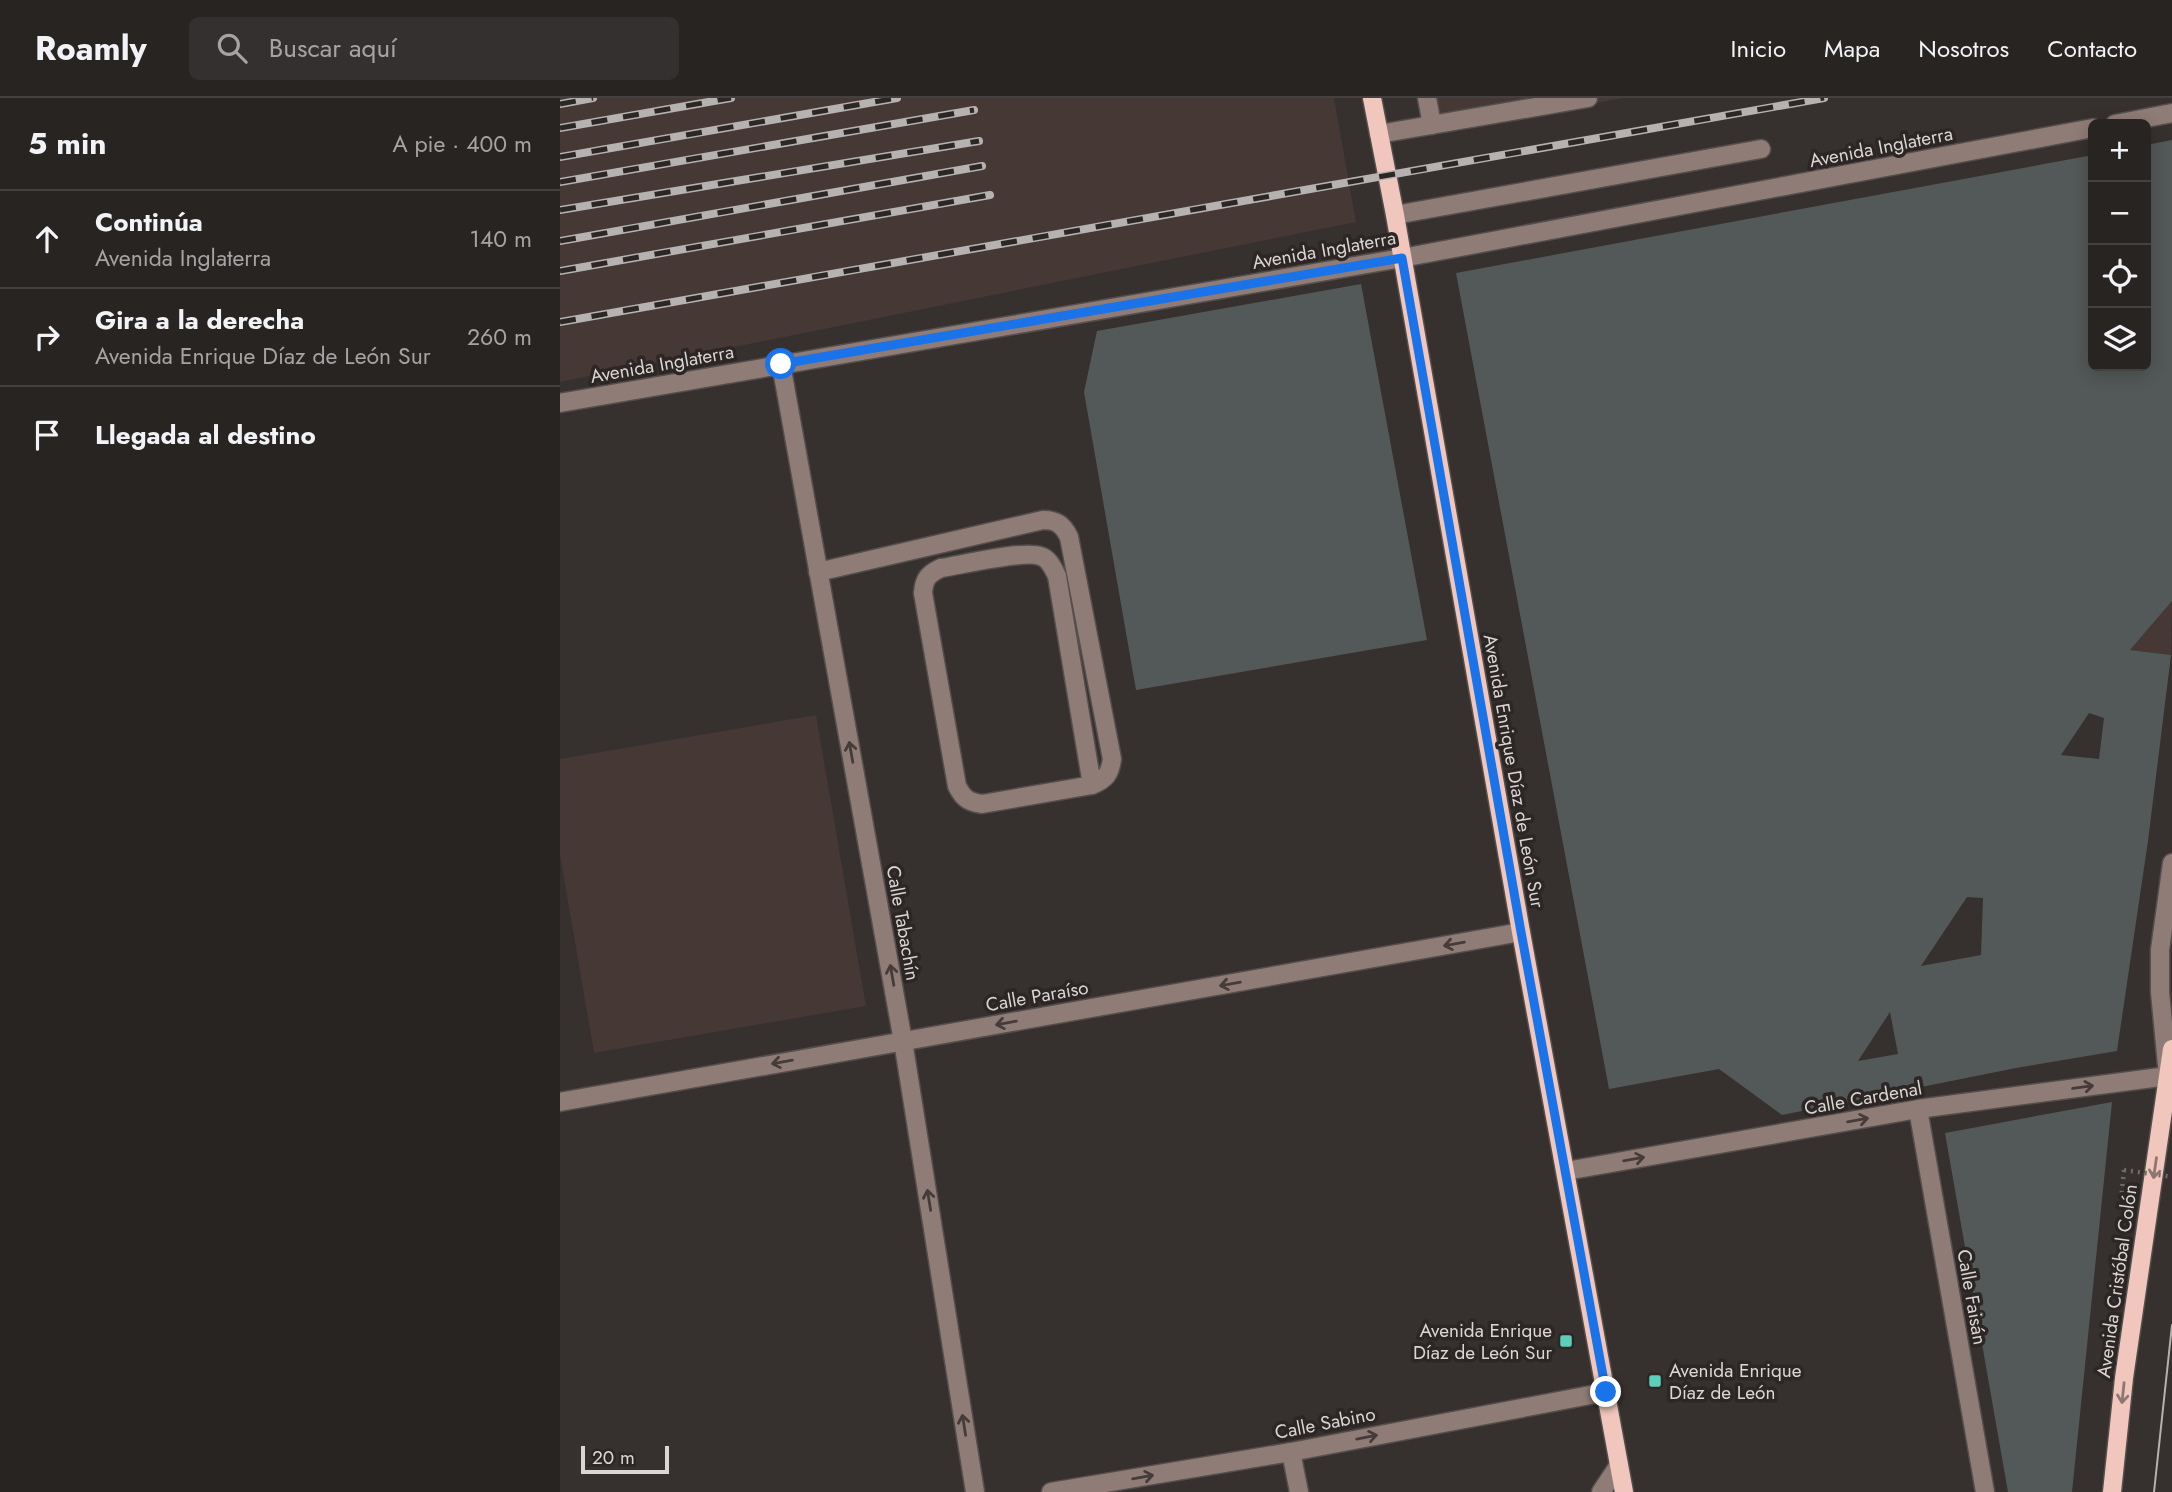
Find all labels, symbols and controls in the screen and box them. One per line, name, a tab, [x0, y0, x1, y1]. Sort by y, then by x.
search box	[189, 17, 679, 80]
text: Roamly	[35, 25, 147, 72]
icon: search	[213, 29, 251, 67]
text: Buscar aquí	[269, 29, 397, 67]
text: Inicio	[1731, 31, 1786, 66]
text: Mapa	[1824, 31, 1880, 66]
text: Nosotros	[1918, 31, 2009, 66]
text: Contacto	[2047, 31, 2137, 66]
map controls	[2088, 119, 2151, 371]
button: +	[2088, 119, 2151, 182]
street label: Avenida Inglaterra	[1807, 120, 1955, 174]
text: 5 min	[28, 122, 106, 165]
text: A pie · 400 m	[392, 127, 532, 161]
button: −	[2088, 182, 2151, 245]
text: Continúa	[95, 203, 203, 241]
icon: ahead	[28, 220, 66, 258]
text: 140 m	[470, 222, 532, 256]
street label: Avenida Inglaterra	[1250, 224, 1398, 276]
text: Avenida Inglaterra	[95, 241, 271, 275]
button: locate	[2088, 245, 2151, 308]
text: Gira a la derecha	[95, 301, 304, 339]
button: layers	[2088, 308, 2151, 371]
icon: right	[28, 318, 66, 356]
text: 260 m	[467, 320, 532, 354]
street label: Avenida Inglaterra	[588, 338, 736, 390]
text: Avenida Enrique Díaz de León Sur	[95, 339, 431, 373]
route start	[765, 348, 796, 379]
icon: arrive	[28, 416, 66, 454]
text: Llegada al destino	[95, 416, 316, 454]
street label: Avenida Enrique Díaz de León Sur	[1477, 632, 1551, 910]
one-way arrow	[844, 741, 857, 764]
street label: Calle Tabachín	[880, 863, 926, 983]
one-way arrow	[1443, 938, 1466, 951]
one-way arrow	[884, 964, 898, 987]
street label: Calle Paraíso	[983, 974, 1091, 1018]
one-way arrow	[1219, 977, 1242, 991]
one-way arrow	[995, 1017, 1018, 1030]
one-way arrow	[771, 1056, 794, 1070]
street label: Calle Cardenal	[1802, 1074, 1924, 1122]
one-way arrow	[2071, 1080, 2094, 1093]
one-way arrow	[1846, 1113, 1869, 1126]
one-way arrow	[1622, 1152, 1645, 1165]
one-way arrow	[2148, 1156, 2161, 1178]
street label: Avenida Cristóbal Colón	[2090, 1182, 2144, 1380]
one-way arrow	[922, 1189, 935, 1212]
street label: Calle Faisán	[1950, 1247, 1994, 1347]
place label: Avenida Enrique Díaz de León Sur	[1413, 1317, 1552, 1366]
marker: Avenida Enrique Díaz de León Sur	[1558, 1333, 1574, 1349]
place label: Avenida Enrique Díaz de León	[1669, 1357, 1802, 1406]
marker: Avenida Enrique Díaz de León	[1647, 1373, 1663, 1389]
route end	[1590, 1376, 1621, 1407]
one-way arrow	[2116, 1381, 2129, 1404]
street label: Calle Sabino	[1272, 1400, 1378, 1446]
one-way arrow	[957, 1414, 970, 1436]
one-way arrow	[1355, 1430, 1378, 1443]
scale bar	[581, 1443, 668, 1475]
text: 20 m	[592, 1444, 635, 1471]
one-way arrow	[1131, 1470, 1154, 1483]

